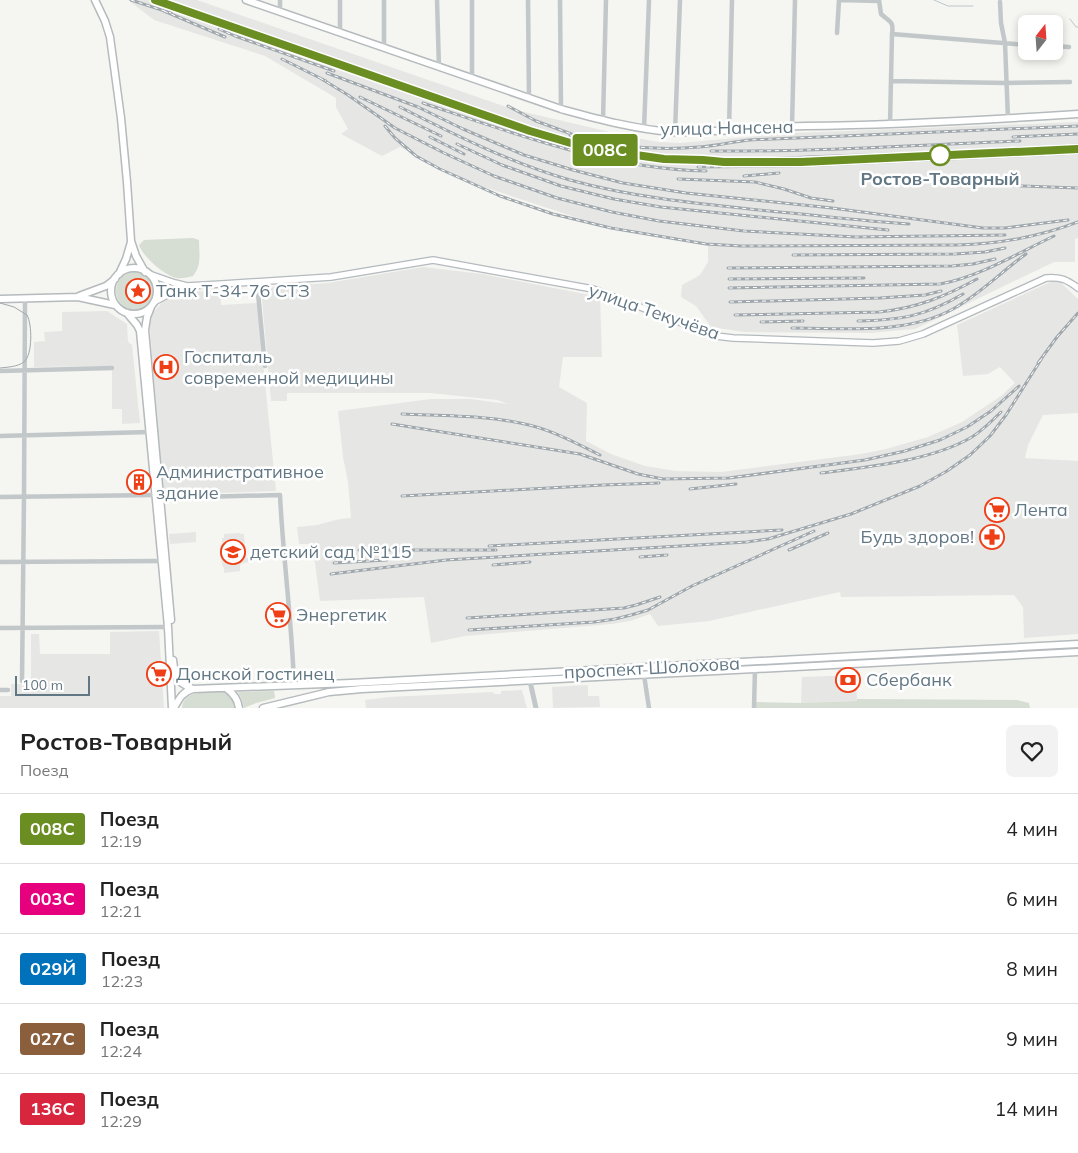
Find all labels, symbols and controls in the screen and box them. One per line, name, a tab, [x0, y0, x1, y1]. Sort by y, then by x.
north arrow	[1018, 15, 1062, 60]
map controls	[1018, 15, 1063, 60]
street label: улица Нансена	[660, 115, 794, 140]
line badge: 008С	[570, 134, 640, 166]
text: 008С	[583, 138, 627, 161]
marker: Ростов-Товарный	[929, 144, 951, 166]
place label: Ростов-Товарный	[860, 167, 1020, 190]
place icon: Танк Т-34-76 СТЗ	[125, 278, 151, 304]
street label: улица Текучёва	[586, 278, 723, 345]
place label: Танк Т-34-76 СТЗ	[156, 279, 310, 302]
place label: Госпиталь современной медицины	[184, 345, 394, 389]
hospital icon: Госпиталь современной медицины	[153, 354, 179, 380]
place label: Административное здание	[156, 460, 324, 504]
building icon: Административное здание	[126, 469, 152, 495]
supermarket icon: Лента	[984, 497, 1010, 523]
place label: Лента	[1014, 498, 1068, 521]
pharmacy icon: Будь здоров!	[979, 524, 1005, 550]
place label: Будь здоров!	[860, 525, 974, 548]
school or university icon: детский сад №115	[220, 539, 246, 565]
place label: детский сад №115	[250, 540, 412, 563]
supermarket icon: Энергетик	[265, 602, 291, 628]
place label: Энергетик	[296, 603, 387, 626]
street label: проспект Шолохова	[563, 651, 741, 684]
supermarket icon: Донской гостинец	[146, 661, 172, 687]
place label: Донской гостинец	[176, 662, 335, 685]
bank icon: Сбербанк	[835, 667, 861, 693]
place label: Сбербанк	[866, 668, 952, 691]
scale bar	[15, 673, 90, 696]
text: 100 m	[22, 676, 63, 694]
button: heart	[1006, 725, 1058, 777]
text: Ростов-Товарный	[20, 726, 232, 756]
text: Поезд	[20, 760, 68, 780]
text: Поезд	[100, 807, 159, 831]
text: 008С	[30, 817, 75, 840]
text: 4 мин	[1006, 817, 1058, 841]
text: 12:19	[100, 831, 142, 851]
text: Поезд	[100, 877, 159, 901]
text: 003С	[30, 887, 75, 910]
text: 6 мин	[1006, 887, 1058, 911]
text: 12:21	[100, 901, 142, 921]
text: Поезд	[101, 947, 160, 971]
text: 029Й	[30, 957, 76, 980]
text: 8 мин	[1006, 957, 1058, 981]
text: 12:23	[101, 971, 143, 991]
text: Поезд	[100, 1017, 159, 1041]
text: 027С	[30, 1027, 75, 1050]
text: 9 мин	[1006, 1027, 1058, 1051]
text: 12:24	[100, 1041, 142, 1061]
text: Поезд	[100, 1087, 159, 1111]
text: 136С	[30, 1097, 75, 1120]
text: 14 мин	[995, 1097, 1058, 1121]
text: 12:29	[100, 1111, 142, 1131]

